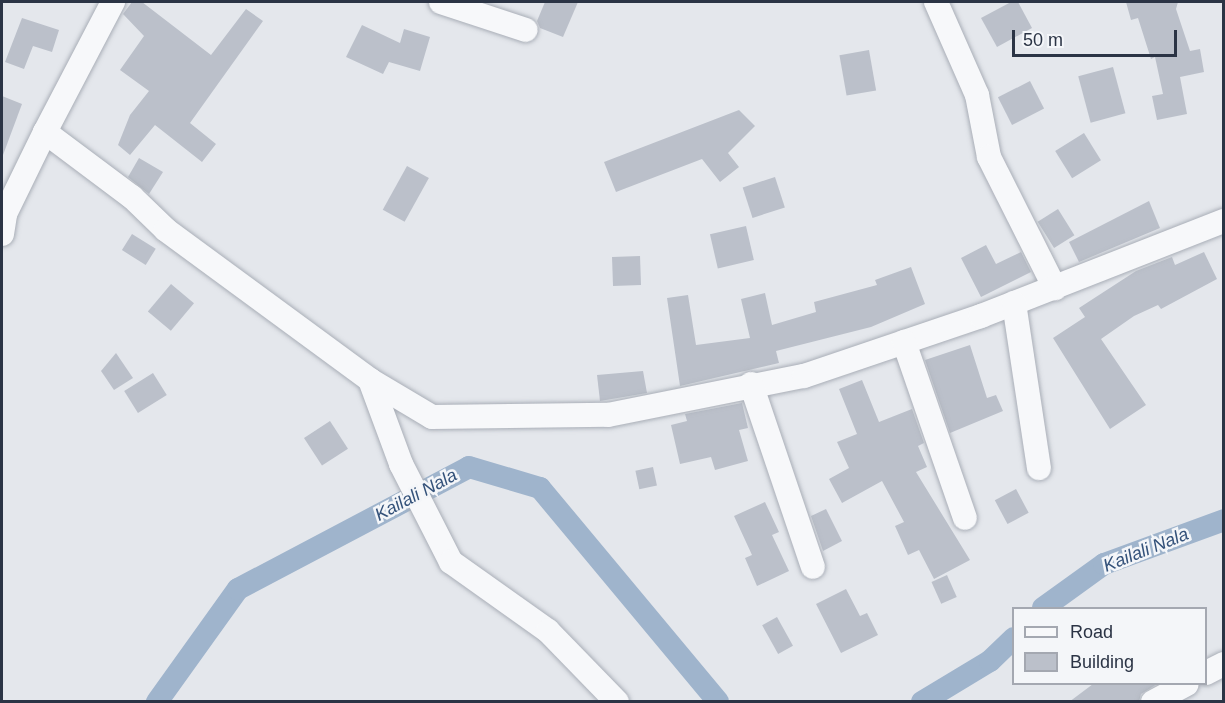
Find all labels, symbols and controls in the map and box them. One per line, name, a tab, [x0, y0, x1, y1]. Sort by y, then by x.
scale bar	[1015, 18, 1180, 56]
text: 50 m	[1023, 30, 1063, 50]
water label: Kailali Nala	[371, 464, 461, 526]
water label: Kailali Nala	[1100, 523, 1192, 577]
legend	[1012, 607, 1207, 685]
text: Road	[1070, 622, 1113, 642]
text: Building	[1070, 652, 1134, 672]

